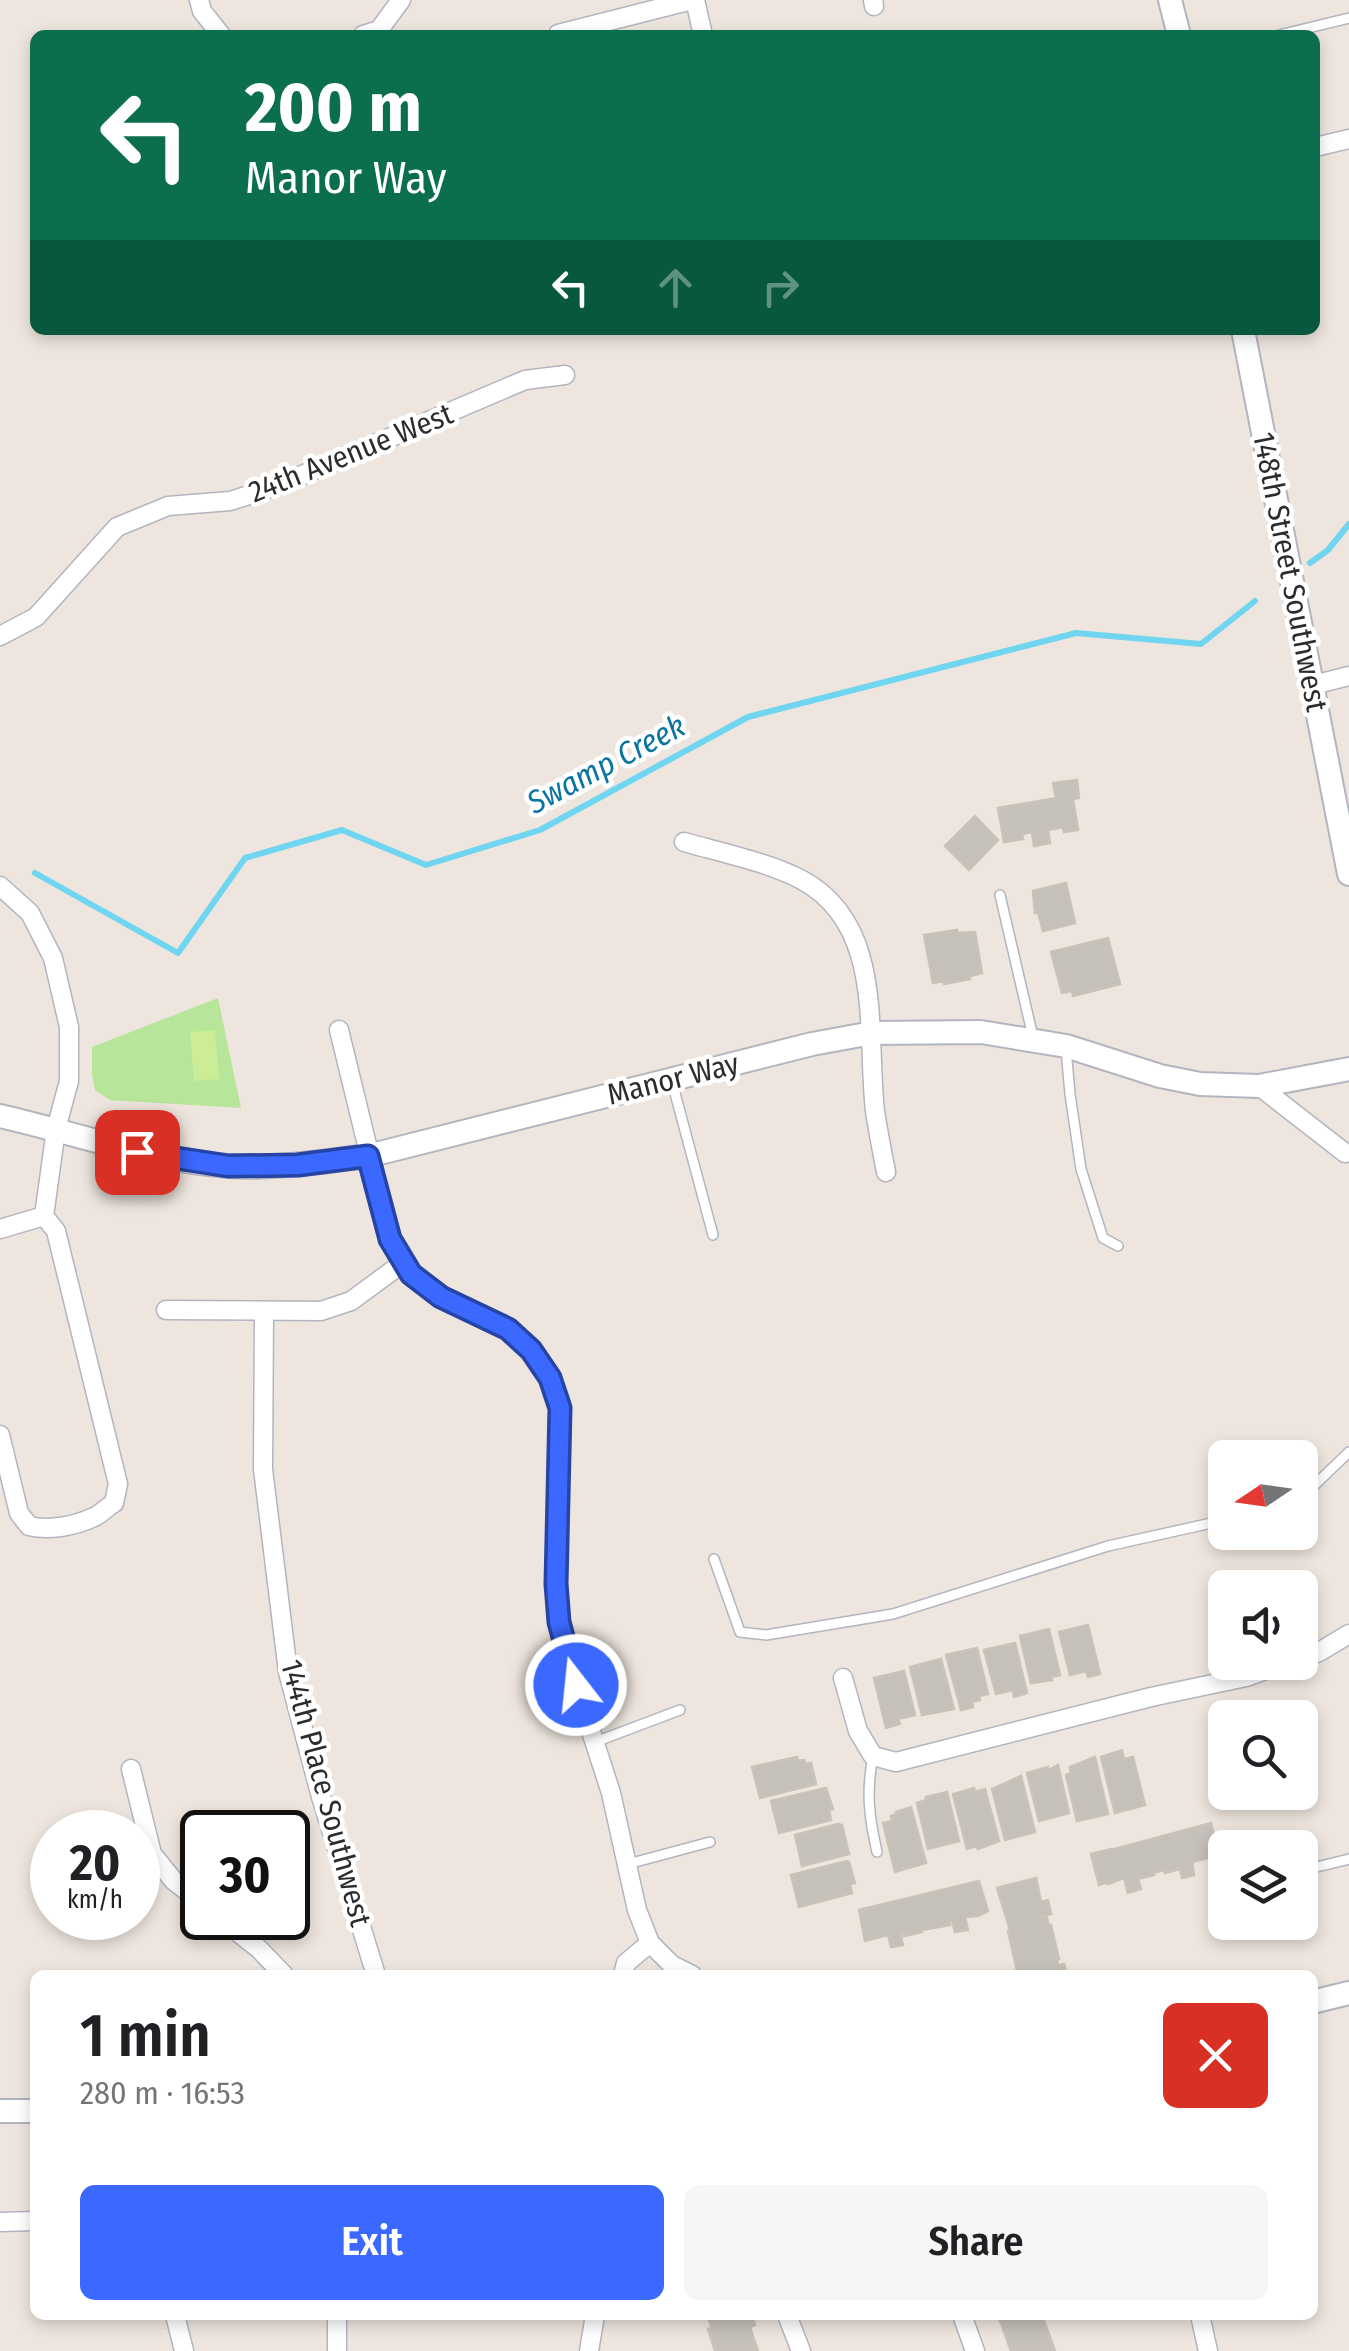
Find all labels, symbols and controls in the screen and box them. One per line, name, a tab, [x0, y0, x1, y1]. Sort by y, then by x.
text: 200 m	[245, 66, 422, 150]
icon: left	[80, 70, 210, 200]
text: Manor Way	[245, 151, 447, 205]
icon: left	[543, 260, 598, 315]
icon: ahead	[648, 260, 703, 315]
icon: right	[753, 260, 808, 315]
street label: 24th Avenue West	[244, 396, 458, 510]
street label: 148th Street Southwest	[1245, 429, 1335, 715]
water label: Swamp Creek	[520, 706, 692, 822]
street label: Manor Way	[603, 1045, 743, 1113]
pin	[95, 1110, 180, 1195]
icon: arrive	[110, 1125, 165, 1180]
north arrow	[1208, 1440, 1318, 1550]
map controls	[1208, 1440, 1318, 1940]
button: sound	[1208, 1570, 1318, 1680]
position arrow	[524, 1633, 628, 1737]
street label: 144th Place Southwest	[273, 1656, 379, 1930]
button: search	[1208, 1700, 1318, 1810]
speed limit sign: 30	[180, 1810, 310, 1940]
button: layers	[1208, 1830, 1318, 1940]
text: 20	[70, 1833, 120, 1893]
text: km/h	[67, 1885, 123, 1915]
text: 1 min	[80, 2000, 211, 2072]
button: close	[1163, 2003, 1268, 2108]
text: 280 m · 16:53	[80, 2074, 245, 2112]
button: Exit	[80, 2185, 664, 2300]
button: Share	[684, 2185, 1268, 2300]

